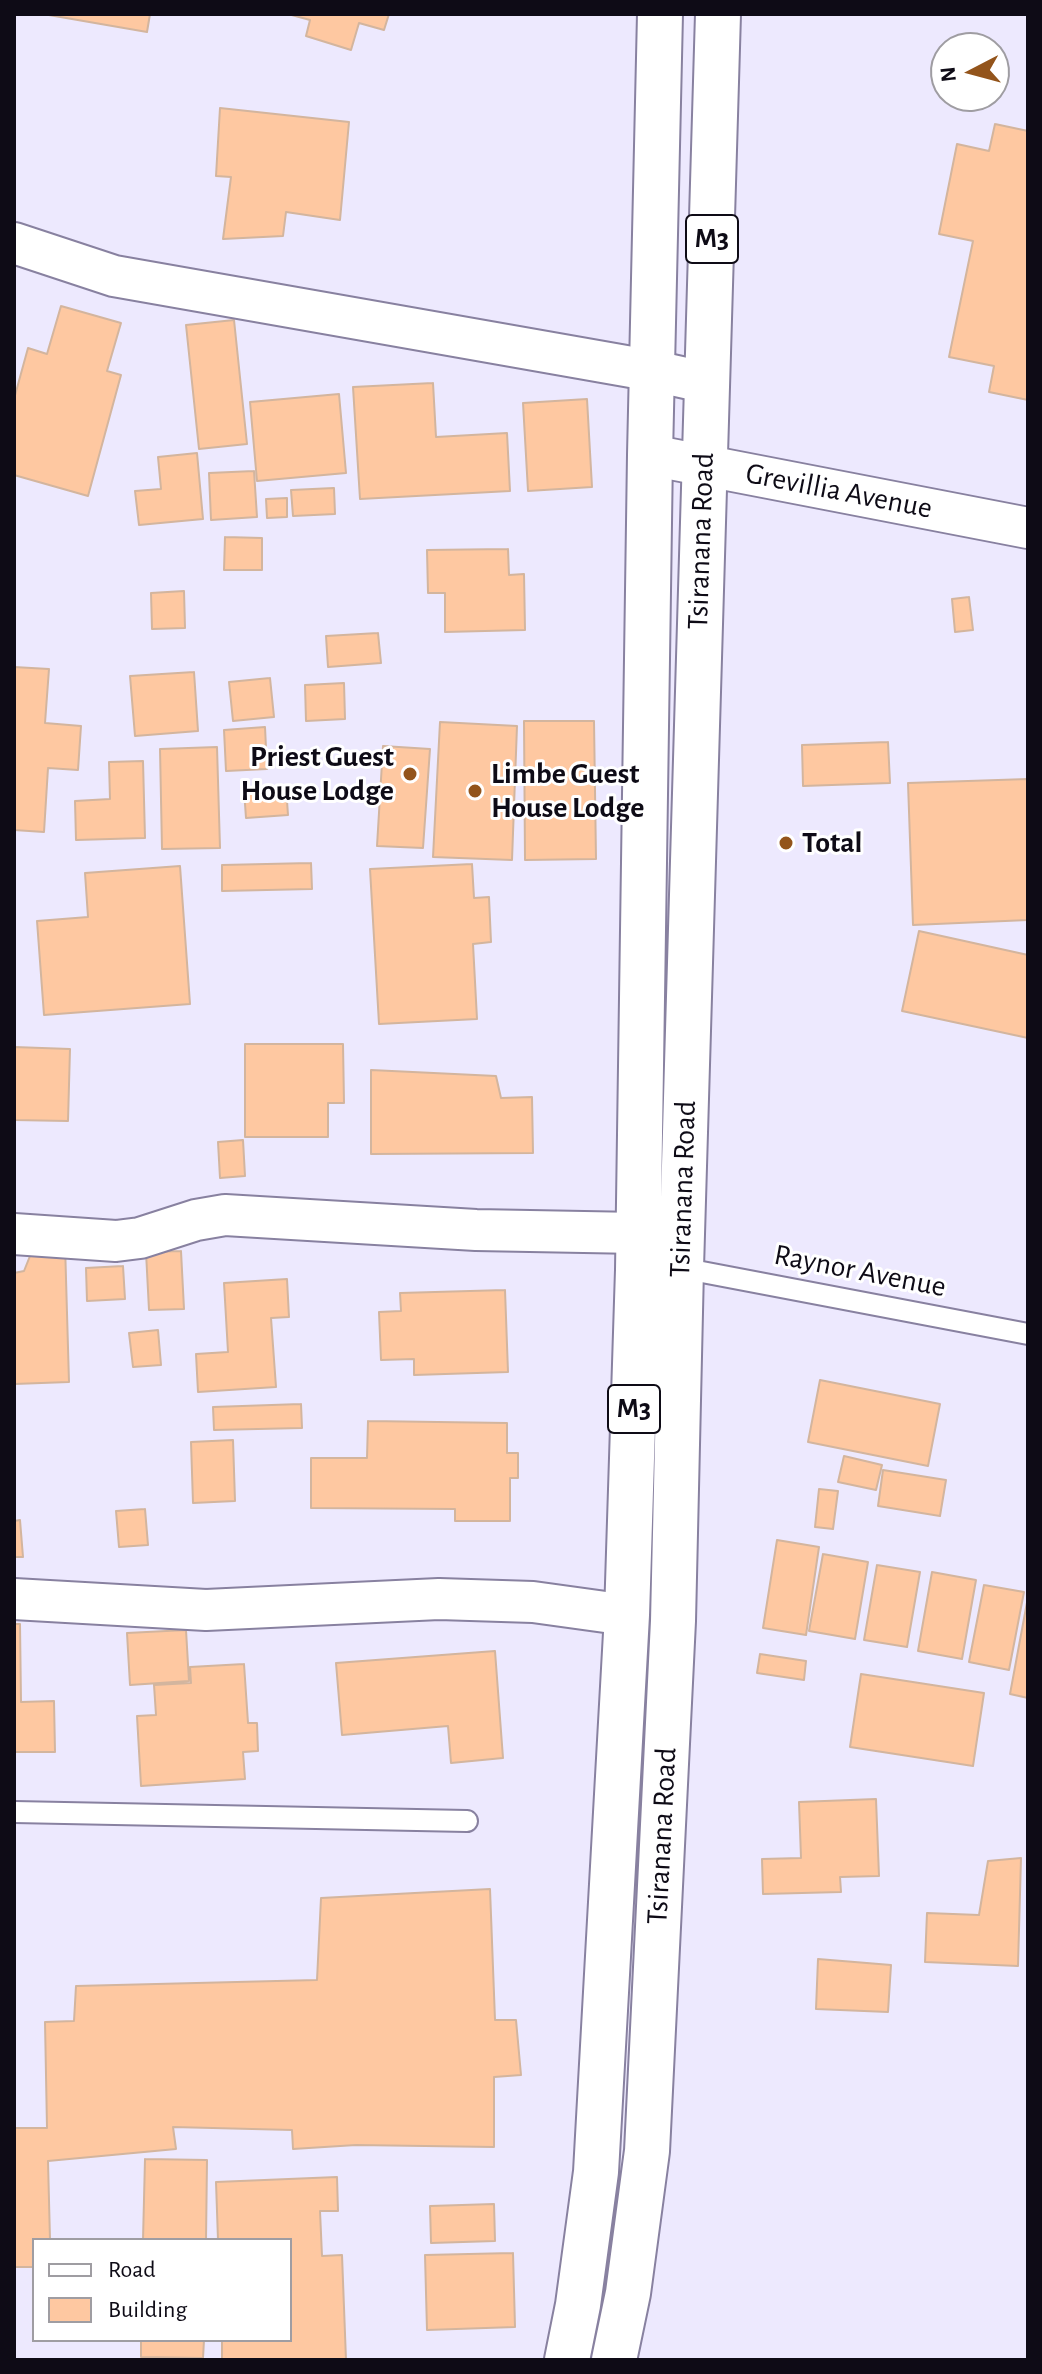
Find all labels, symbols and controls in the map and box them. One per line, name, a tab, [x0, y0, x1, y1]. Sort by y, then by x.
north arrow	[930, 32, 1010, 112]
text: N	[936, 66, 960, 83]
road number: M3	[686, 215, 738, 263]
street label: Tsiranana Road	[680, 452, 722, 630]
street label: Grevillia Avenue	[743, 455, 935, 527]
place label: Priest Guest House Lodge	[241, 739, 394, 810]
place label: Limbe Guest House Lodge	[491, 756, 644, 826]
marker: Priest Guest House Lodge	[401, 765, 419, 783]
marker: Limbe Guest House Lodge	[466, 782, 484, 800]
place label: Total	[802, 825, 862, 861]
marker: Total	[777, 834, 795, 852]
street label: Tsiranana Road	[662, 1100, 704, 1278]
street label: Raynor Avenue	[771, 1237, 949, 1305]
road number: M3	[608, 1385, 660, 1433]
street label: Tsiranana Road	[639, 1747, 685, 1925]
legend	[32, 2238, 292, 2342]
text: Road	[108, 2258, 156, 2282]
text: Building	[108, 2298, 187, 2322]

